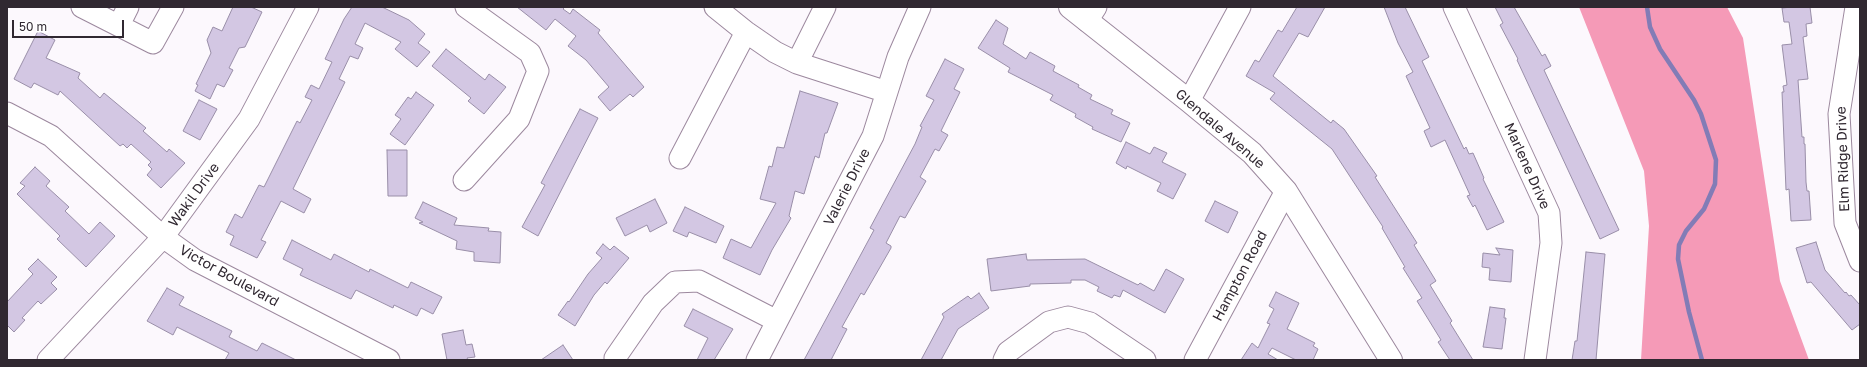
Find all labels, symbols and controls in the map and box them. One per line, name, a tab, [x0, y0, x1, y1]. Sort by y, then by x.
scale bar	[14, 12, 126, 38]
text: 50 m	[19, 19, 47, 34]
street label: Glendale Avenue	[1172, 86, 1268, 172]
street label: Elm Ridge Drive	[1833, 106, 1853, 212]
street label: Marlene Drive	[1500, 120, 1554, 212]
street label: Valerie Drive	[820, 146, 874, 228]
street label: Wakil Drive	[165, 160, 223, 230]
street label: Hampton Road	[1209, 228, 1271, 324]
street label: Victor Boulevard	[176, 242, 282, 310]

